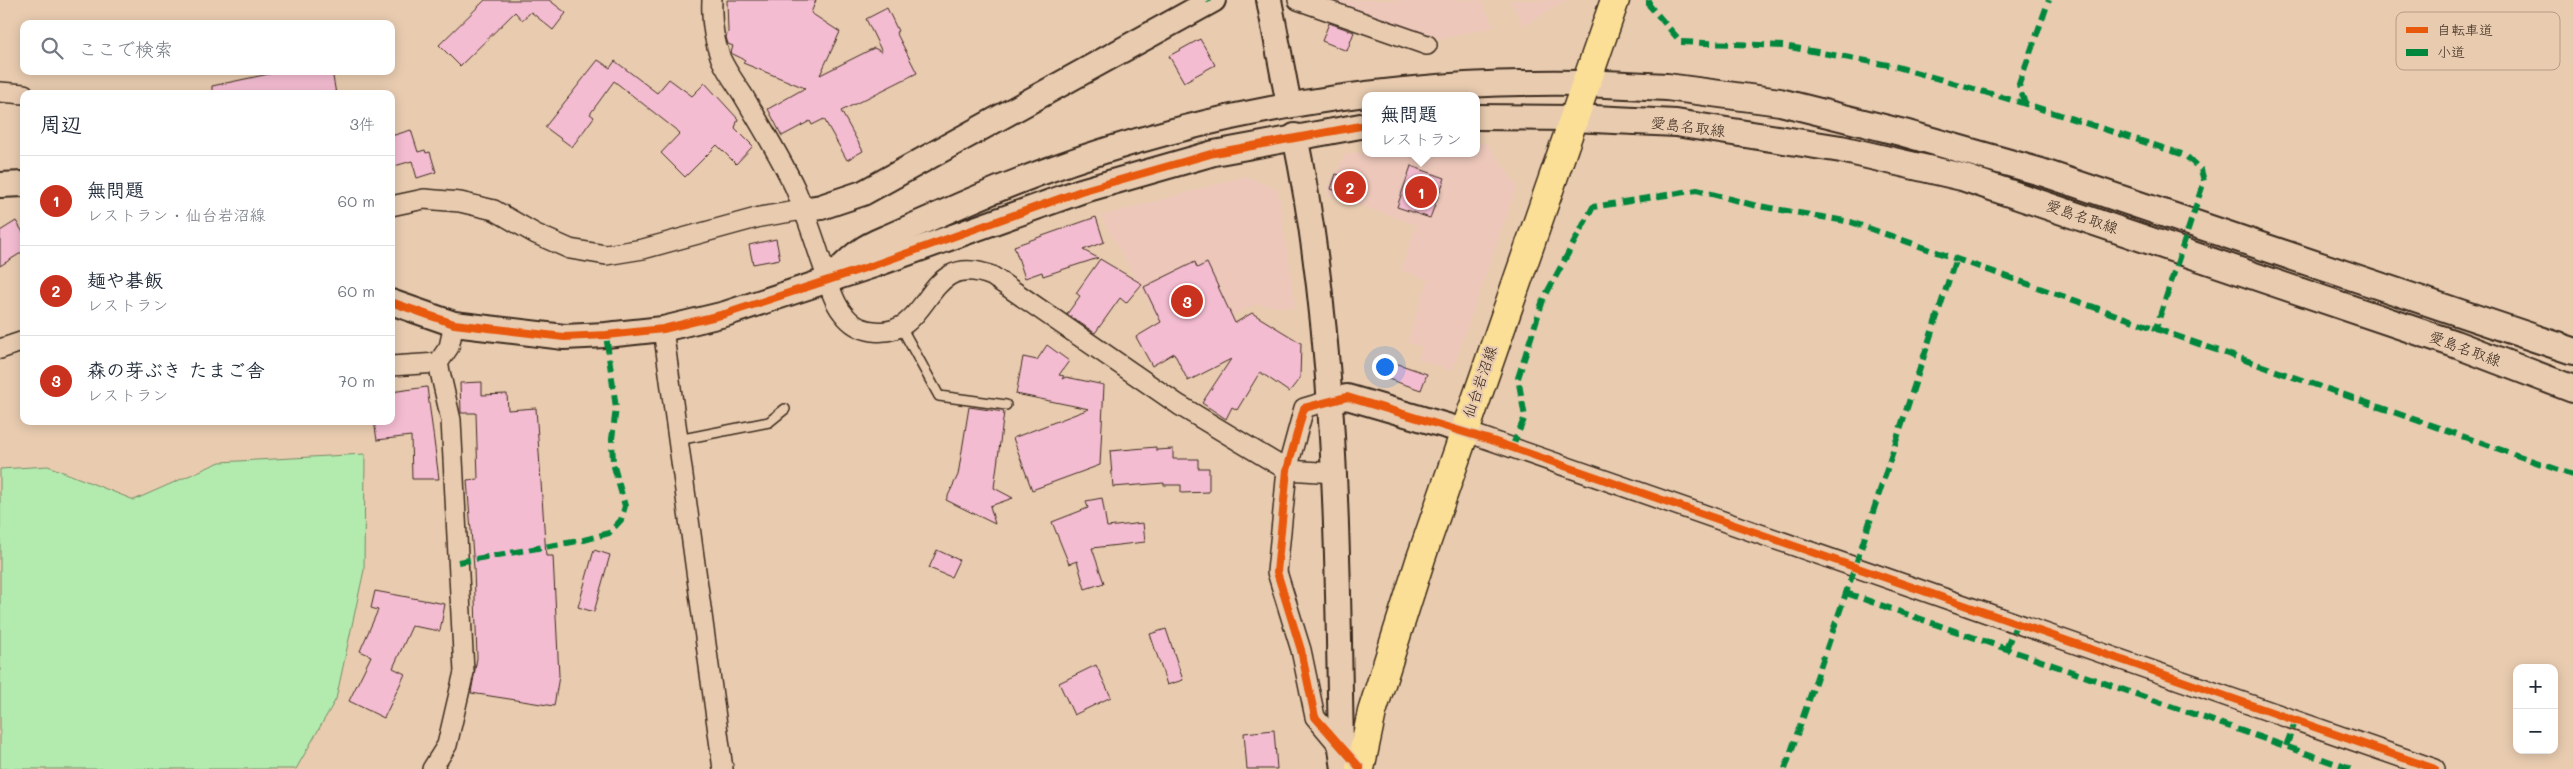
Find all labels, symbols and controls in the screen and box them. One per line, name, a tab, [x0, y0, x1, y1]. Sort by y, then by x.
legend	[2396, 12, 2560, 70]
search box	[20, 20, 395, 75]
text: 自転車道	[2437, 20, 2493, 39]
icon: search	[38, 34, 66, 62]
text: ここで検索	[78, 36, 173, 61]
text: 小道	[2437, 42, 2465, 61]
popup	[1362, 92, 1480, 157]
text: 無問題	[1380, 101, 1437, 126]
text: 周辺	[40, 110, 82, 137]
street label: 愛島名取線	[1650, 112, 1727, 141]
text: 3件	[350, 113, 375, 134]
text: レストラン	[1380, 128, 1462, 149]
pin: 2	[1334, 168, 1366, 206]
pin: 1	[1405, 173, 1437, 211]
text: 無問題	[87, 177, 144, 202]
text: 1	[52, 190, 60, 211]
text: 60 m	[338, 190, 375, 211]
street label: 愛島名取線	[2044, 194, 2121, 238]
text: レストラン · 仙台岩沼線	[87, 204, 266, 225]
text: 麺や碁飯	[87, 267, 163, 292]
text: 2	[52, 280, 60, 301]
text: 60 m	[338, 280, 375, 301]
pin: 3	[1171, 282, 1203, 320]
text: レストラン	[87, 294, 168, 315]
street label: 愛島名取線	[2427, 326, 2504, 370]
street label: 仙台岩沼線	[1457, 343, 1501, 420]
your location	[1372, 354, 1398, 380]
text: 森の芽ぶき たまご舎	[87, 357, 265, 382]
text: 3	[51, 370, 61, 391]
text: 70 m	[338, 370, 375, 391]
text: レストラン	[87, 384, 168, 405]
map controls	[2513, 664, 2558, 754]
button: +	[2513, 664, 2558, 709]
button: −	[2513, 709, 2558, 754]

